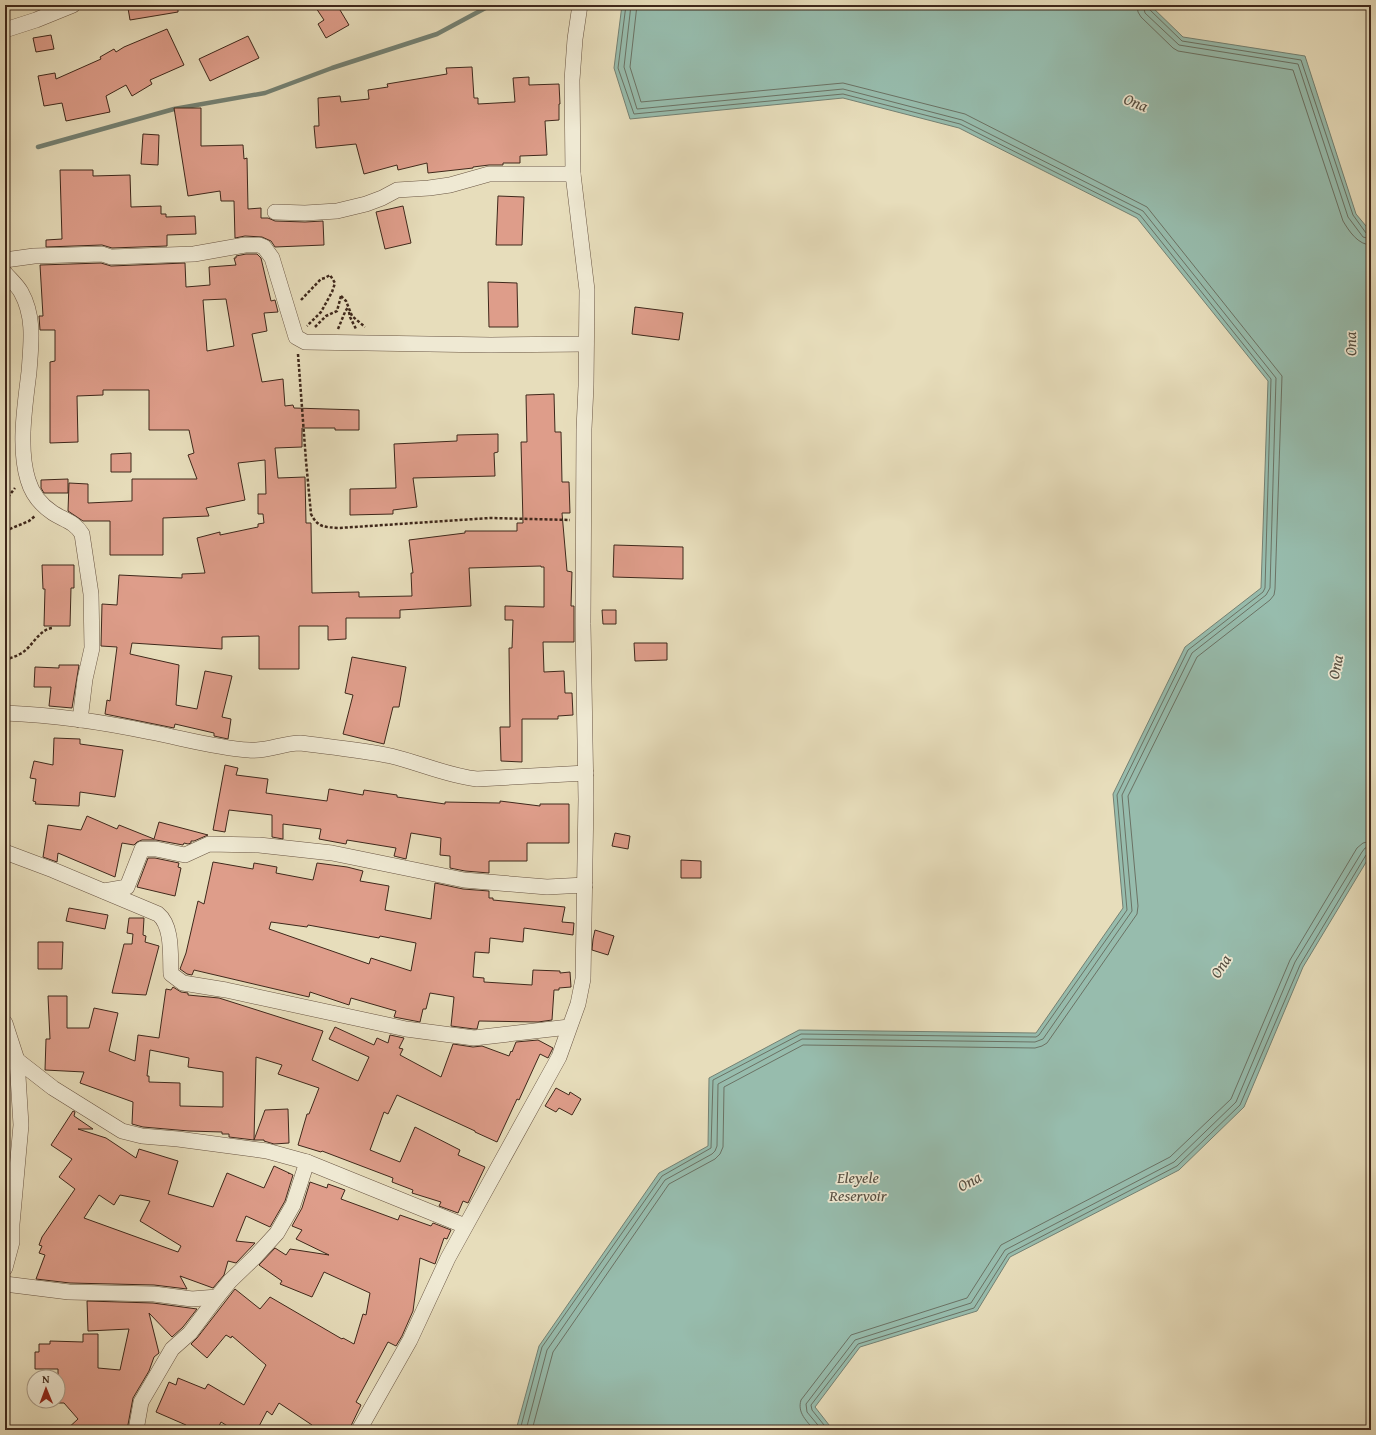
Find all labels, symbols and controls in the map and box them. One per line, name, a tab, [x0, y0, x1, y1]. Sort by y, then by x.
water label: Ona	[1120, 86, 1152, 118]
water label: Ona	[1338, 331, 1362, 356]
water label: Ona	[1321, 652, 1349, 681]
water label: Ona	[1203, 949, 1237, 983]
water label: Ona	[953, 1164, 986, 1197]
water label: Eleyele Reservoir	[828, 1165, 888, 1207]
north arrow	[26, 1369, 66, 1409]
text: N	[42, 1371, 50, 1387]

